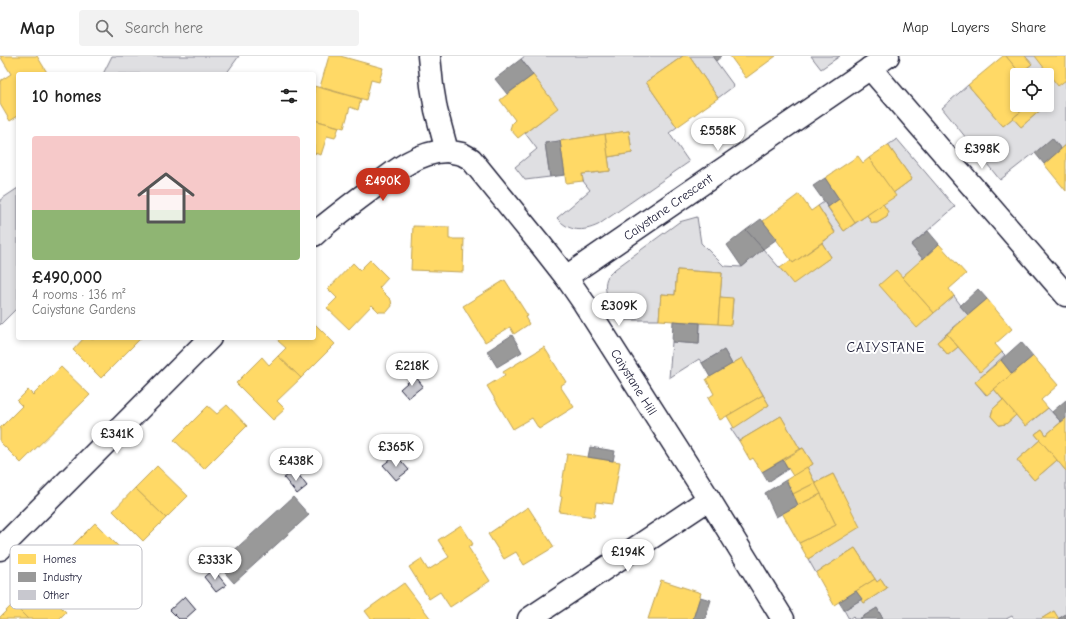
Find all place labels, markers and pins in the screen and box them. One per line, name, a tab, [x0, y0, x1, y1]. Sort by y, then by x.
pin: £558K	[690, 118, 746, 152]
pin: £398K	[954, 136, 1010, 170]
pin: £490K	[355, 168, 411, 202]
pin: £309K	[591, 293, 647, 327]
pin: £218K	[384, 353, 440, 387]
pin: £341K	[89, 421, 145, 455]
pin: £365K	[368, 434, 424, 468]
pin: £438K	[268, 448, 324, 482]
pin: £194K	[600, 539, 656, 573]
pin: £333K	[187, 547, 243, 581]

